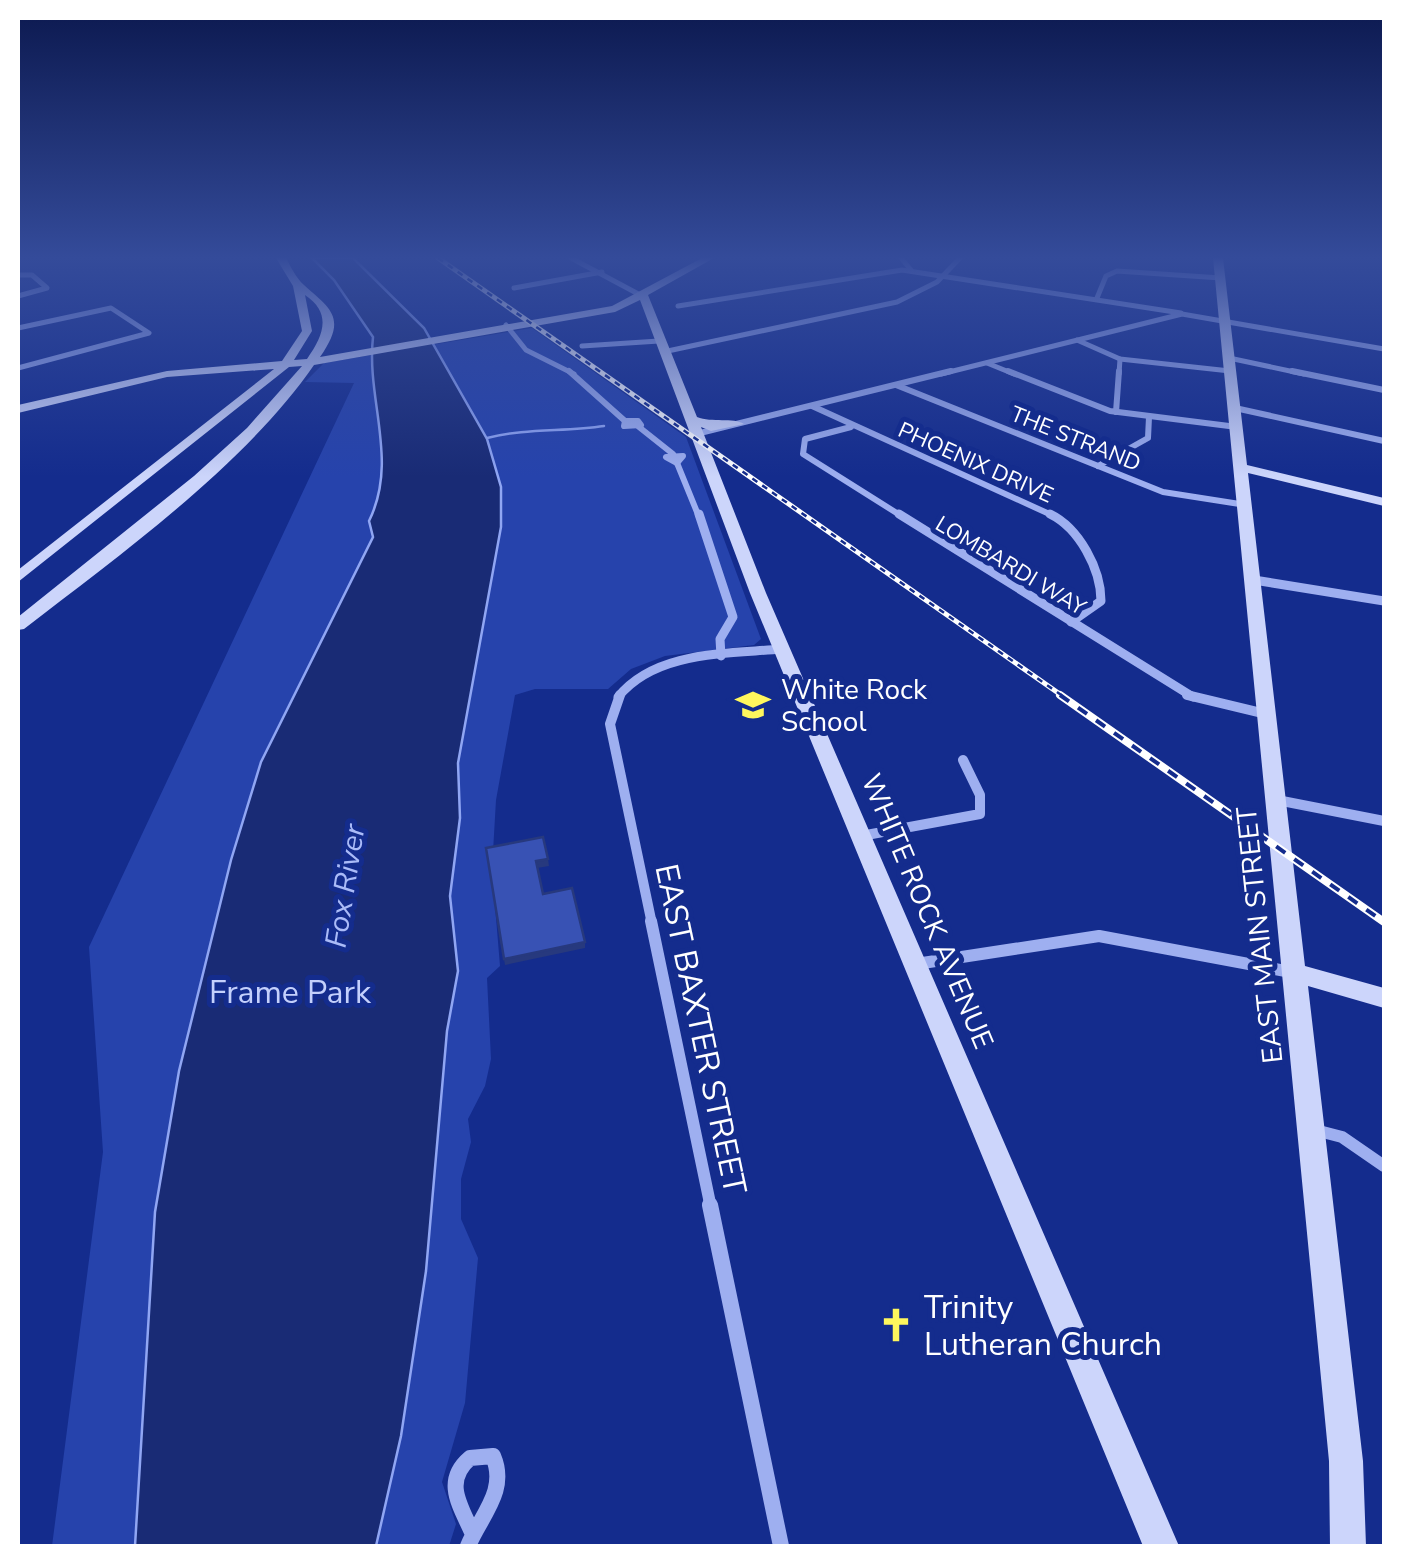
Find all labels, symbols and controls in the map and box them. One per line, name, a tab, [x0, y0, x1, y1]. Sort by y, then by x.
street label: THE STRAND	[1006, 399, 1145, 479]
street label: PHOENIX DRIVE	[893, 415, 1058, 511]
street label: LOMBARDI WAY	[930, 509, 1092, 623]
place label: White Rock School	[781, 671, 928, 741]
school or university icon: White Rock School	[734, 686, 772, 724]
street label: WHITE ROCK AVENUE	[852, 768, 1002, 1055]
street label: EAST MAIN STREET	[1228, 804, 1292, 1065]
water label: Fox River	[315, 820, 376, 951]
street label: EAST BAXTER STREET	[644, 860, 757, 1199]
park label: Frame Park	[209, 971, 372, 1014]
place label: Trinity Lutheran Church	[924, 1286, 1162, 1366]
church icon: Trinity Lutheran Church	[877, 1306, 915, 1344]

